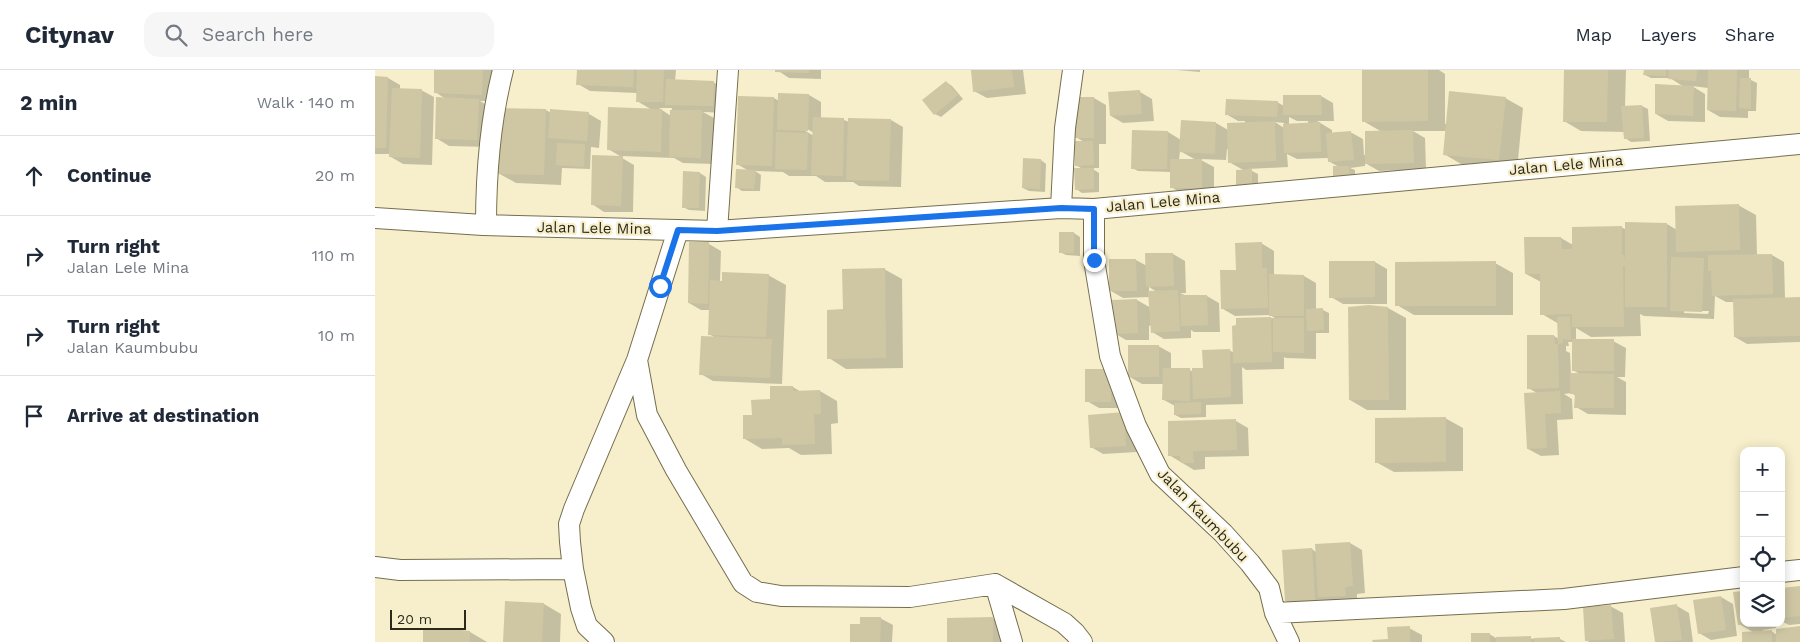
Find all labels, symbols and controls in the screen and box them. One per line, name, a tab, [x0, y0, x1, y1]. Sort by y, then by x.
search box	[144, 12, 494, 57]
text: Citynav	[25, 21, 114, 49]
icon: search	[162, 21, 190, 49]
text: Search here	[202, 23, 313, 46]
text: Map	[1575, 24, 1612, 45]
text: Layers	[1640, 24, 1697, 45]
text: Share	[1725, 24, 1775, 45]
text: 2 min	[20, 90, 77, 115]
text: Walk · 140 m	[257, 93, 355, 112]
street label: Jalan Lele Mina	[1508, 151, 1624, 179]
icon: ahead	[20, 162, 48, 190]
text: Continue	[67, 164, 151, 187]
text: 20 m	[315, 166, 355, 185]
street label: Jalan Lele Mina	[1105, 188, 1221, 216]
street label: Jalan Lele Mina	[537, 218, 652, 238]
text: Turn right	[67, 235, 160, 258]
icon: right	[20, 242, 48, 270]
text: 110 m	[312, 246, 355, 265]
route end	[1083, 249, 1106, 272]
text: Jalan Lele Mina	[67, 258, 189, 277]
route start	[649, 275, 672, 298]
text: Turn right	[67, 315, 160, 338]
icon: right	[20, 322, 48, 350]
text: 10 m	[318, 326, 355, 345]
text: Jalan Kaumbubu	[67, 338, 198, 357]
icon: arrive	[20, 402, 48, 430]
text: Arrive at destination	[67, 404, 259, 427]
map controls	[1740, 447, 1785, 627]
button: +	[1740, 447, 1785, 492]
street label: Jalan Kaumbubu	[1154, 464, 1252, 566]
button: −	[1740, 492, 1785, 537]
button: locate	[1740, 537, 1785, 582]
button: layers	[1740, 582, 1785, 627]
scale bar	[390, 607, 466, 630]
text: 20 m	[397, 611, 432, 627]

